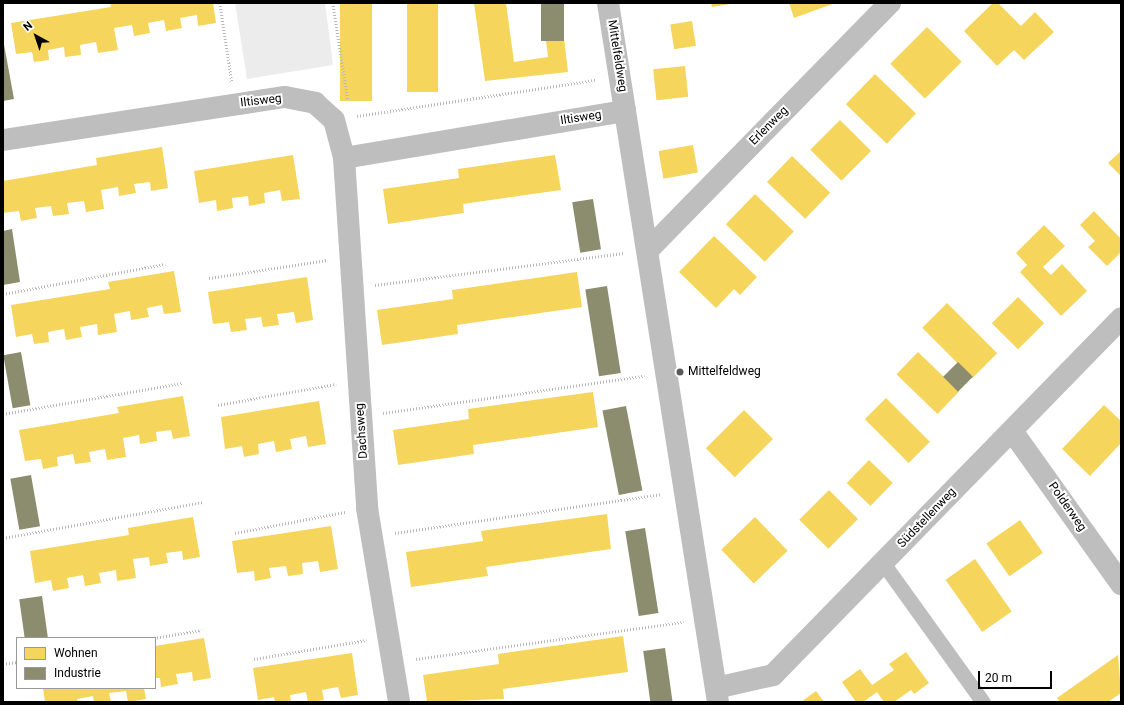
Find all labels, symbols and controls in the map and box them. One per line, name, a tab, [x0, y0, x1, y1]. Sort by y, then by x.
north arrow	[16, 16, 56, 56]
text: N	[21, 19, 35, 34]
street label: Mittelfeldweg	[604, 19, 630, 93]
street label: Iltisweg	[240, 91, 282, 111]
street label: Erlenweg	[747, 104, 791, 148]
street label: Iltisweg	[559, 108, 603, 128]
place label: Mittelfeldweg	[688, 365, 761, 379]
marker: Mittelfeldweg	[675, 367, 685, 377]
street label: Dachsweg	[353, 403, 371, 459]
street label: Polderweg	[1045, 480, 1089, 534]
street label: Südstellenweg	[895, 485, 959, 551]
legend	[16, 637, 156, 689]
text: Wohnen	[54, 646, 98, 660]
scale bar	[980, 663, 1054, 689]
text: Industrie	[54, 666, 101, 680]
text: 20 m	[985, 671, 1012, 685]

